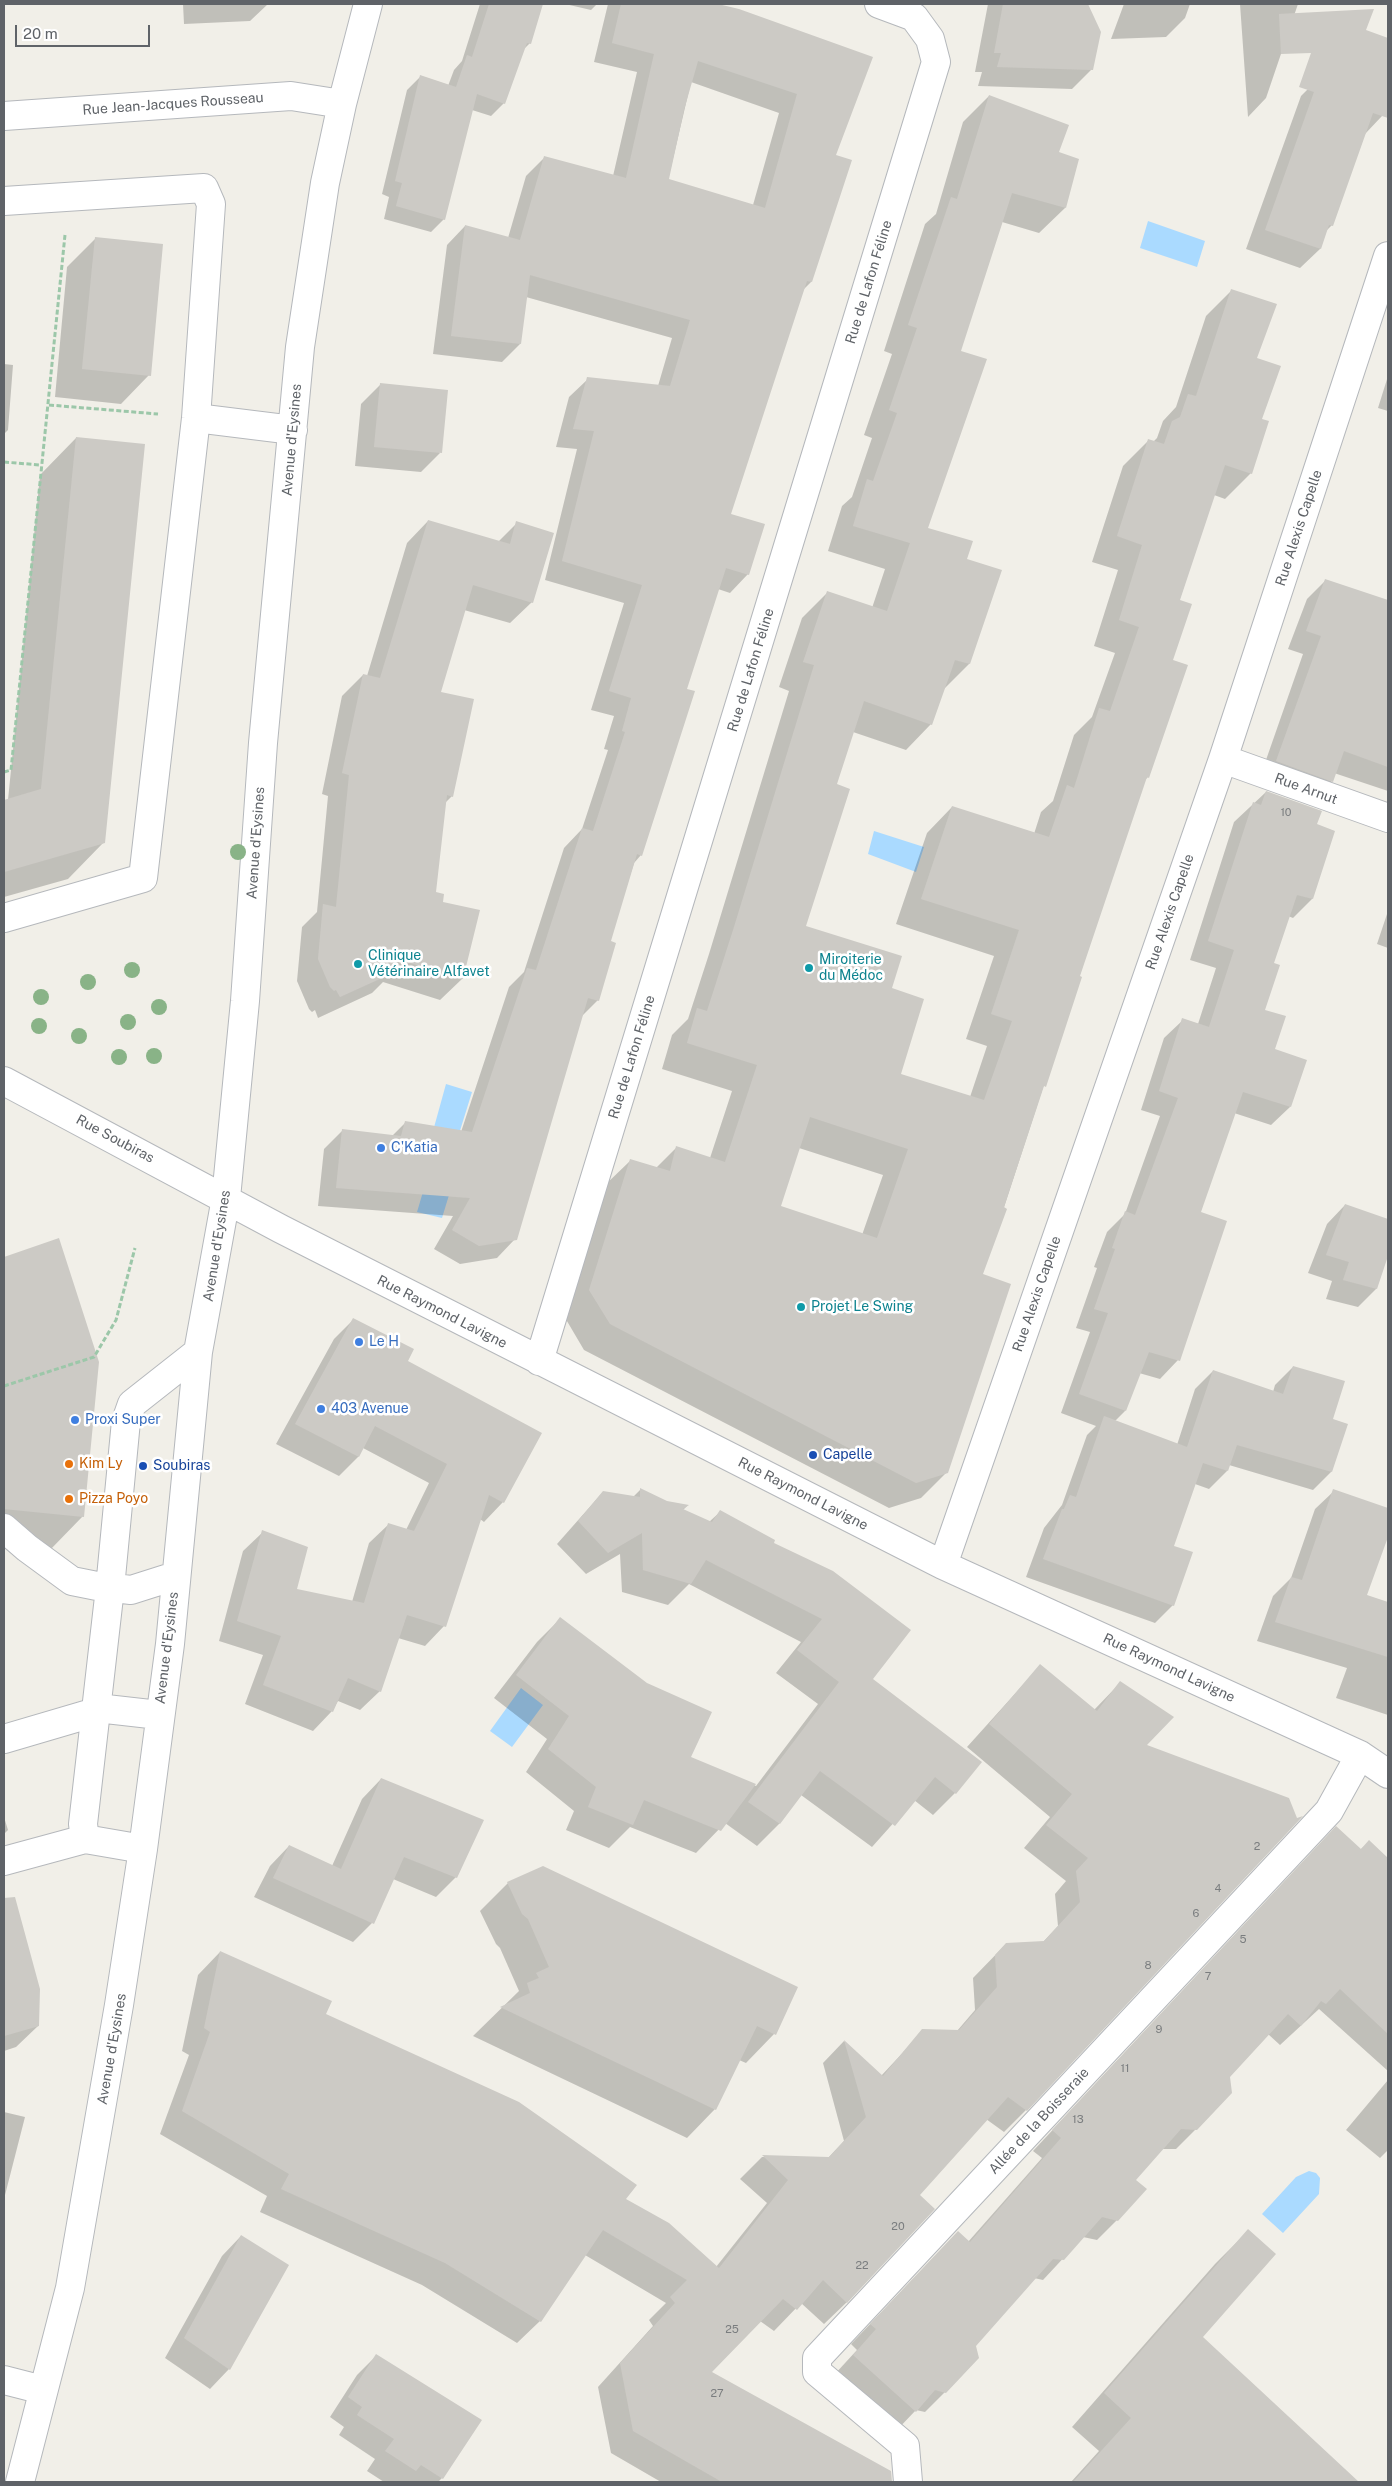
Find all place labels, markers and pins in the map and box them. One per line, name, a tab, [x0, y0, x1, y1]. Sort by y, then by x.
place label: Clinique Vétérinaire Alfavet	[368, 948, 490, 980]
place label: Miroiterie du Médoc	[819, 952, 883, 984]
marker: Clinique Vétérinaire Alfavet	[352, 958, 364, 970]
marker: Miroiterie du Médoc	[803, 962, 815, 974]
place label: C'Katia	[391, 1140, 438, 1156]
marker: C'Katia	[375, 1142, 387, 1154]
place label: Projet Le Swing	[811, 1299, 913, 1315]
marker: Projet Le Swing	[795, 1301, 807, 1313]
place label: Le H	[369, 1334, 399, 1350]
marker: Le H	[353, 1336, 365, 1348]
place label: 403 Avenue	[331, 1401, 409, 1417]
marker: 403 Avenue	[315, 1403, 327, 1415]
place label: Proxi Super	[85, 1412, 161, 1428]
marker: Proxi Super	[69, 1414, 81, 1426]
place label: Capelle	[823, 1447, 872, 1463]
marker: Capelle	[807, 1449, 819, 1461]
place label: Kim Ly	[79, 1456, 123, 1472]
marker: Kim Ly	[63, 1458, 75, 1470]
place label: Soubiras	[153, 1458, 210, 1474]
marker: Soubiras	[137, 1460, 149, 1472]
place label: Pizza Poyo	[79, 1491, 148, 1507]
marker: Pizza Poyo	[63, 1493, 75, 1505]

